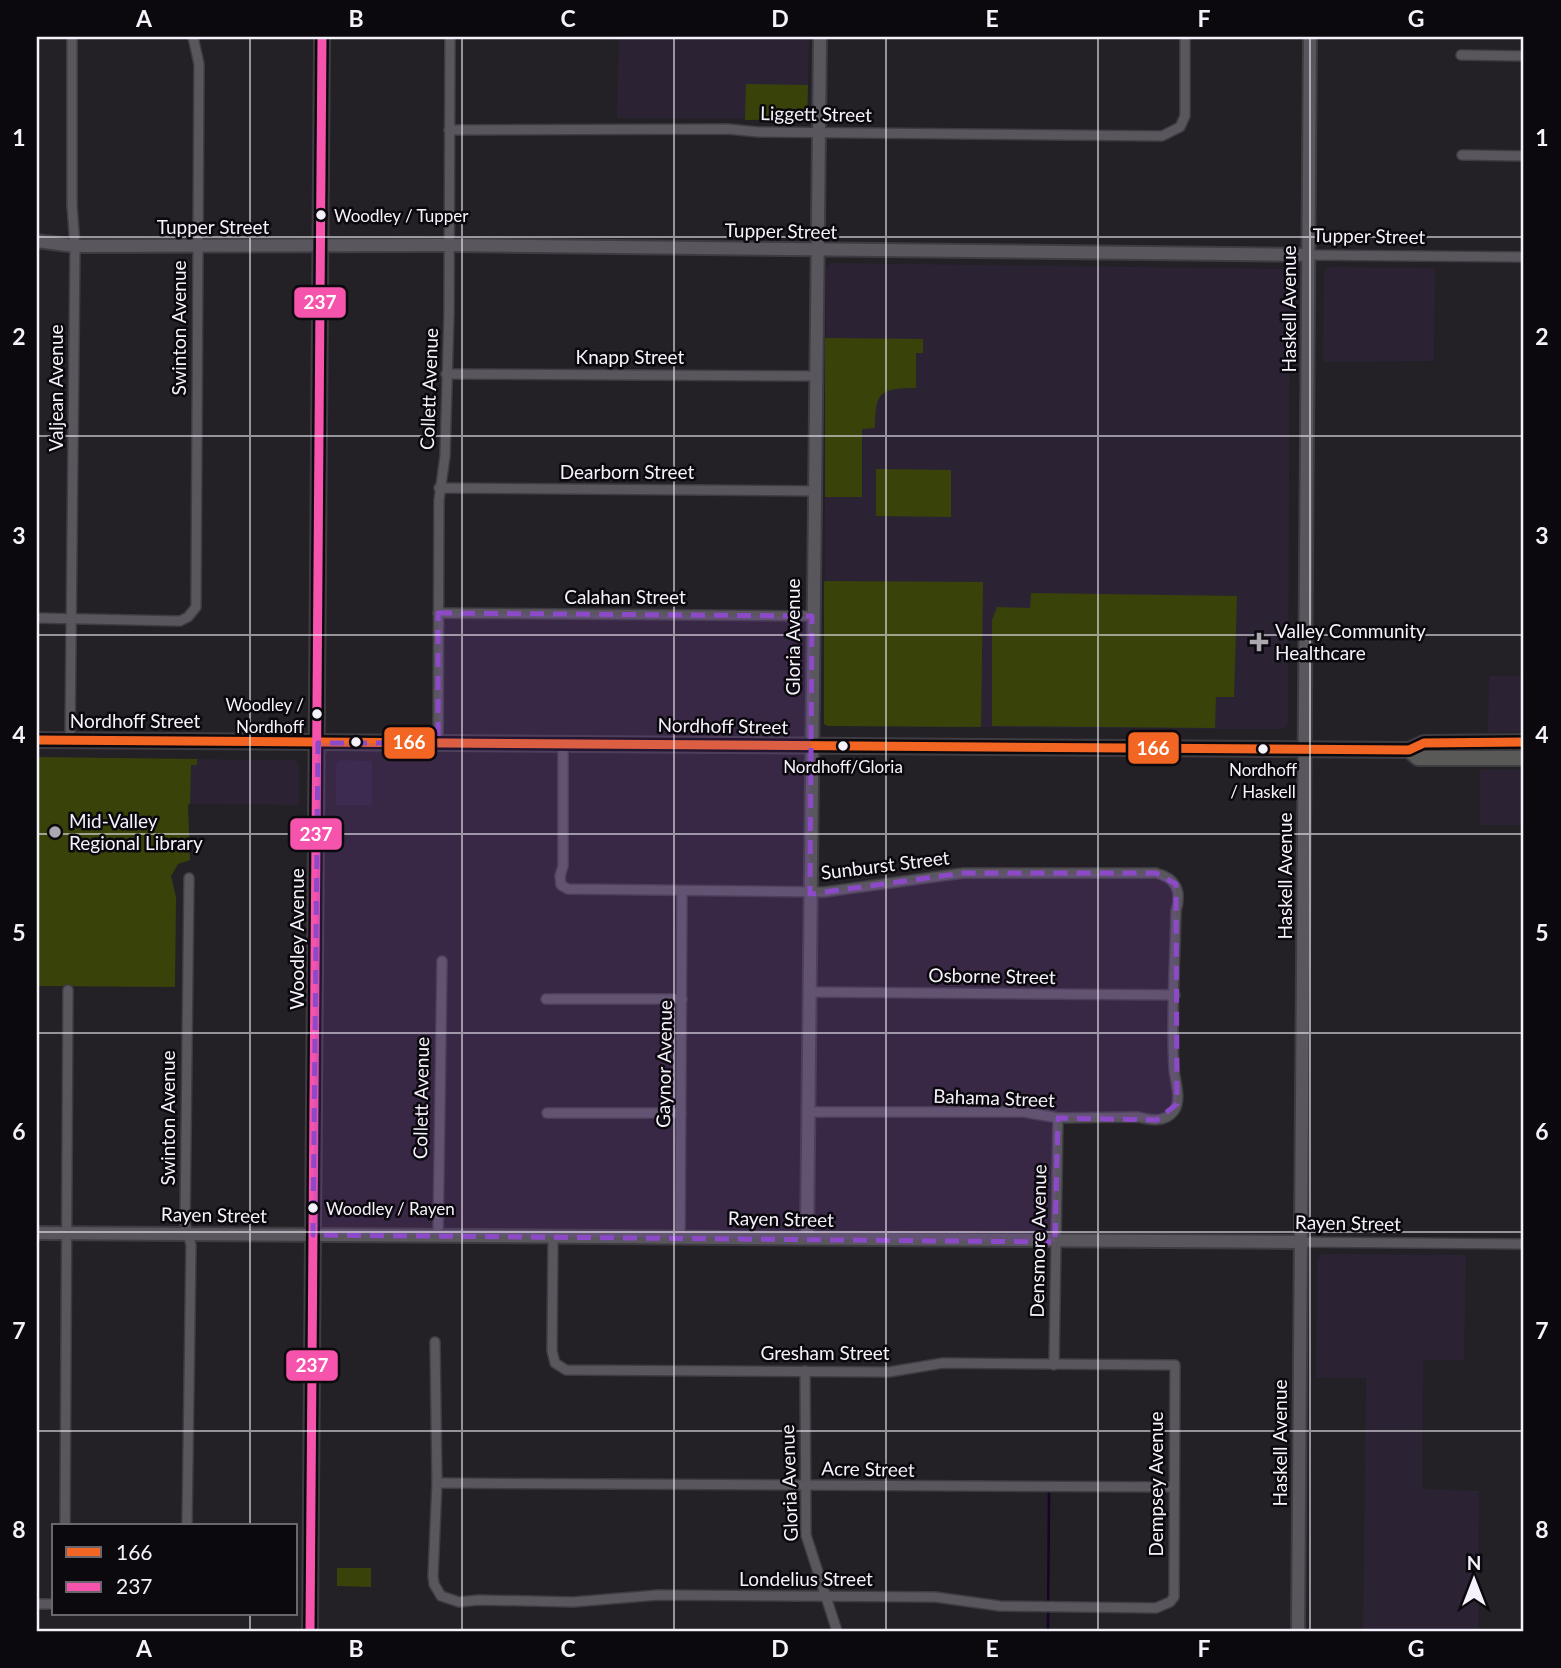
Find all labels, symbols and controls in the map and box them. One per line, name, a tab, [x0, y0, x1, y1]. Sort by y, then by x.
text: A	[135, 4, 153, 32]
text: B	[348, 4, 364, 32]
text: C	[560, 4, 576, 32]
text: D	[771, 4, 789, 32]
text: E	[985, 4, 999, 32]
text: F	[1197, 4, 1211, 32]
text: G	[1408, 4, 1424, 32]
street label: Liggett Street	[760, 101, 872, 126]
text: 1	[12, 123, 26, 151]
text: 1	[1535, 123, 1549, 151]
place label: Woodley / Tupper	[334, 205, 469, 226]
marker: Woodley / Tupper	[314, 208, 328, 222]
street label: Tupper Street	[157, 215, 269, 238]
street label: Tupper Street	[725, 218, 838, 243]
street label: Tupper Street	[1313, 223, 1426, 248]
street label: Haskell Avenue	[1277, 245, 1300, 373]
street label: Swinton Avenue	[167, 260, 190, 396]
line badge: 237	[293, 286, 347, 319]
text: 237	[303, 290, 337, 313]
text: 2	[12, 322, 26, 350]
text: 2	[1535, 322, 1549, 350]
street label: Valjean Avenue	[44, 324, 67, 452]
street label: Collett Avenue	[415, 327, 442, 451]
street label: Knapp Street	[576, 345, 685, 368]
street label: Dearborn Street	[560, 460, 694, 483]
text: 3	[12, 521, 26, 549]
text: 3	[1535, 521, 1549, 549]
street label: Gloria Avenue	[781, 578, 804, 696]
street label: Calahan Street	[564, 585, 686, 608]
place label: Valley Community Healthcare	[1275, 619, 1426, 664]
marker: Valley Community Healthcare	[1249, 632, 1269, 652]
place label: Woodley / Nordhoff	[225, 694, 305, 737]
marker: Woodley / Nordhoff	[310, 707, 324, 721]
street label: Nordhoff Street	[70, 709, 200, 732]
street label: Nordhoff Street	[658, 713, 789, 738]
text: 4	[12, 720, 26, 748]
text: 4	[1535, 720, 1549, 748]
line badge: 166	[383, 726, 436, 760]
text: 166	[392, 730, 426, 753]
line badge: 166	[1127, 731, 1180, 765]
unlabelled marker	[349, 735, 363, 749]
text: 166	[1136, 736, 1170, 759]
marker: Nordhoff/Gloria	[836, 739, 850, 753]
marker: Nordhoff / Haskell	[1256, 742, 1270, 756]
place label: Nordhoff/Gloria	[783, 756, 903, 777]
place label: Nordhoff / Haskell	[1229, 759, 1298, 802]
place label: Mid-Valley Regional Library	[69, 809, 203, 854]
street label: Haskell Avenue	[1273, 812, 1296, 940]
line badge: 237	[289, 817, 343, 851]
text: 237	[299, 822, 333, 845]
marker: Mid-Valley Regional Library	[47, 824, 63, 840]
street label: Sunburst Street	[819, 845, 951, 884]
street label: Woodley Avenue	[285, 868, 308, 1010]
text: 5	[12, 918, 26, 946]
text: 5	[1535, 918, 1549, 946]
street label: Osborne Street	[928, 963, 1056, 988]
street label: Gaynor Avenue	[651, 1000, 676, 1128]
street label: Collett Avenue	[408, 1037, 433, 1159]
street label: Swinton Avenue	[156, 1050, 179, 1186]
street label: Bahama Street	[933, 1084, 1055, 1111]
text: 6	[12, 1117, 26, 1145]
text: 6	[1535, 1117, 1549, 1145]
street label: Densmore Avenue	[1025, 1164, 1050, 1318]
place label: Woodley / Rayen	[326, 1198, 455, 1219]
marker: Woodley / Rayen	[306, 1201, 320, 1215]
street label: Rayen Street	[161, 1202, 267, 1227]
street label: Rayen Street	[728, 1206, 834, 1231]
street label: Rayen Street	[1295, 1210, 1401, 1235]
text: 7	[12, 1316, 26, 1344]
text: 7	[1535, 1316, 1549, 1344]
street label: Gresham Street	[760, 1341, 890, 1364]
line badge: 237	[285, 1349, 339, 1382]
text: 237	[295, 1353, 329, 1376]
street label: Haskell Avenue	[1268, 1379, 1291, 1507]
street label: Dempsey Avenue	[1144, 1411, 1167, 1557]
street label: Gloria Avenue	[775, 1424, 802, 1542]
street label: Acre Street	[821, 1456, 915, 1481]
text: 8	[12, 1515, 26, 1543]
text: 8	[1535, 1515, 1549, 1543]
legend	[52, 1524, 298, 1616]
text: 166	[116, 1539, 153, 1564]
north arrow	[1438, 1546, 1508, 1616]
text: N	[1467, 1551, 1481, 1574]
street label: Londelius Street	[739, 1567, 873, 1590]
text: 237	[116, 1573, 153, 1598]
text: A	[135, 1634, 153, 1662]
text: B	[348, 1634, 364, 1662]
text: C	[560, 1634, 576, 1662]
text: D	[771, 1634, 789, 1662]
text: E	[985, 1634, 999, 1662]
text: F	[1197, 1634, 1211, 1662]
text: G	[1408, 1634, 1424, 1662]

